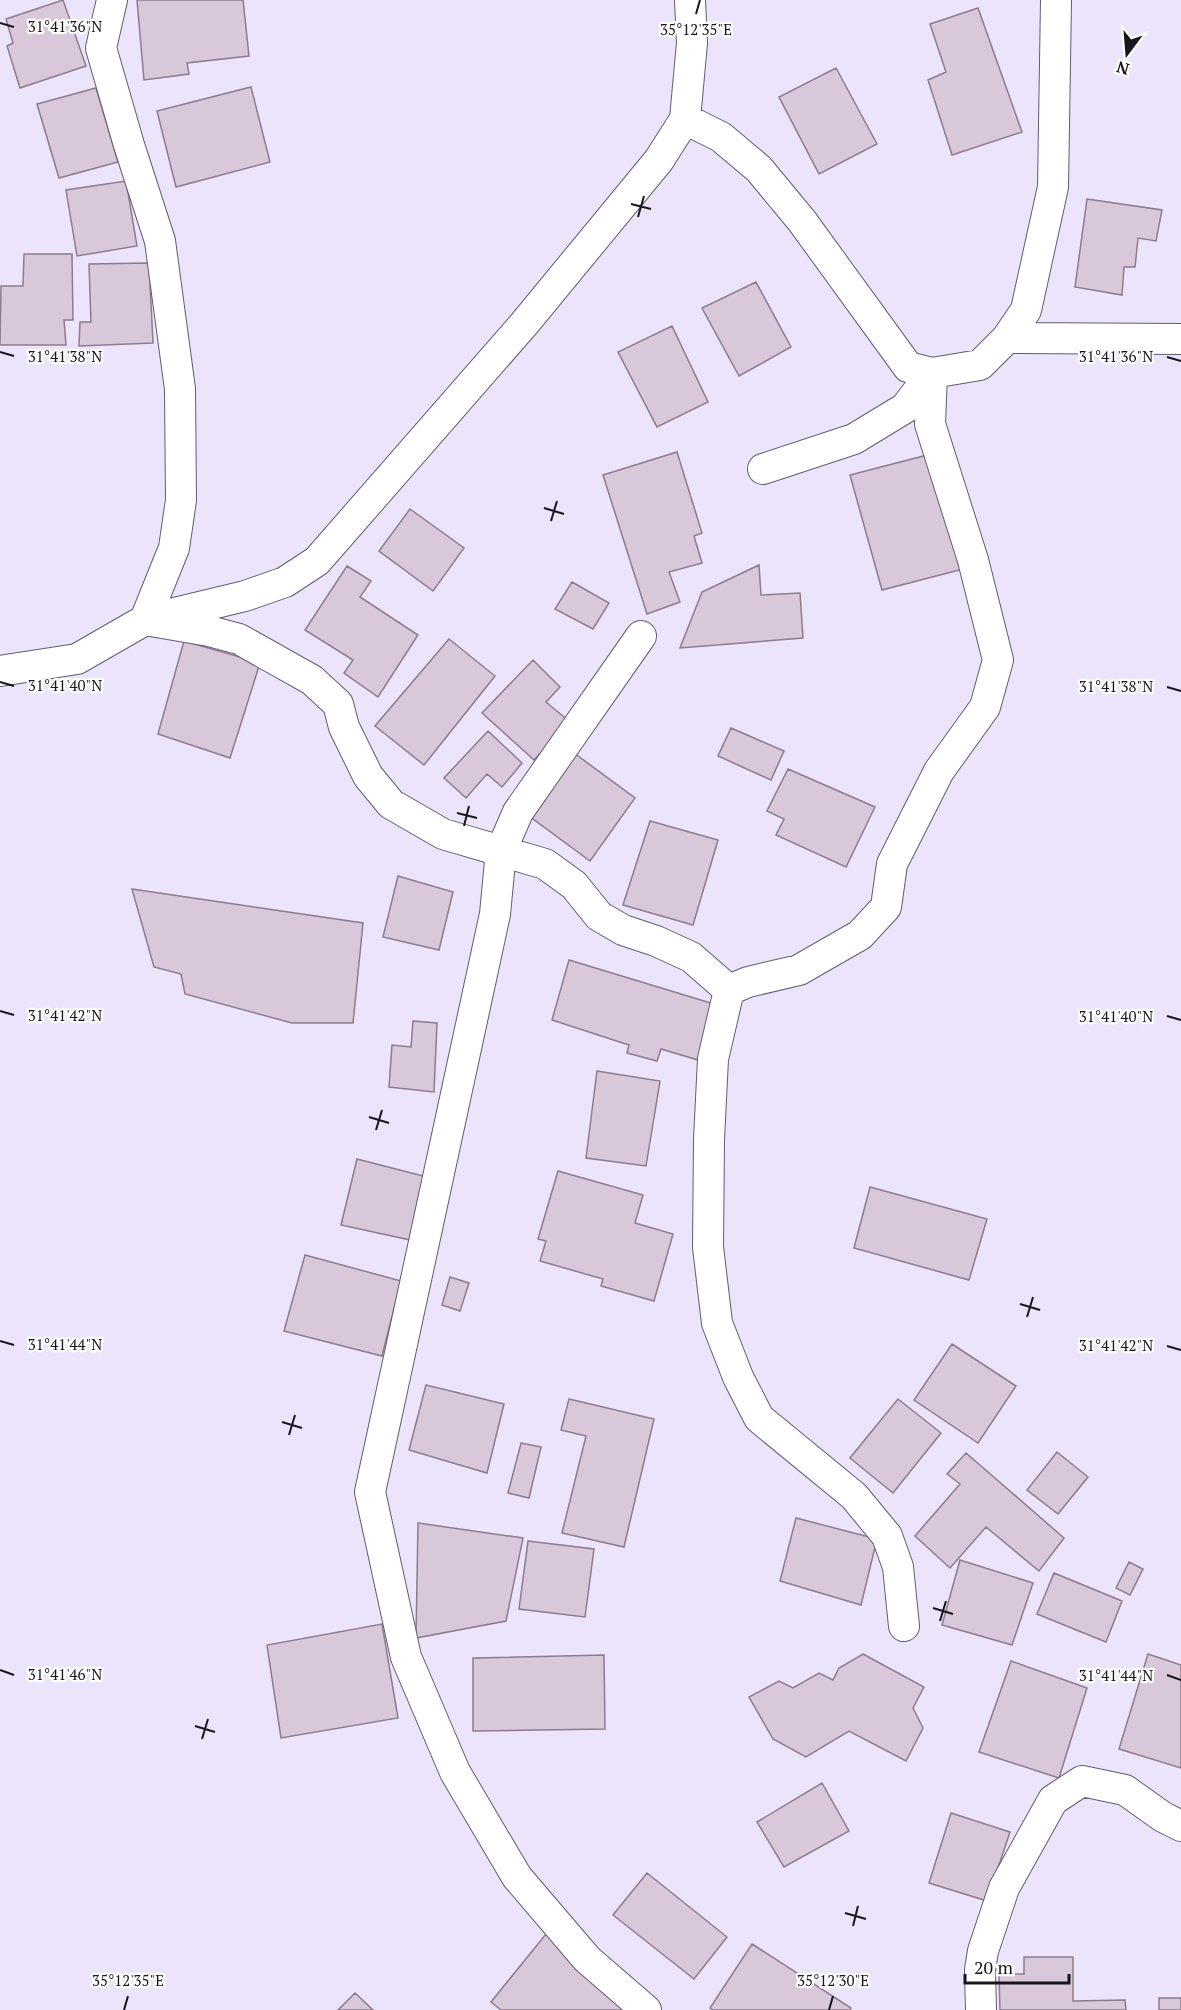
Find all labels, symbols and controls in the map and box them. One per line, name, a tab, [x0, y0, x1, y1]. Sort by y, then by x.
text: 31°41'36"N	[28, 16, 102, 36]
text: 35°12'35"E	[660, 19, 732, 39]
north arrow	[1097, 24, 1157, 84]
text: N	[1114, 56, 1132, 81]
text: 31°41'38"N	[28, 346, 102, 366]
text: 31°41'36"N	[1079, 346, 1153, 366]
text: 31°41'40"N	[28, 675, 102, 695]
text: 31°41'38"N	[1079, 676, 1153, 696]
text: 31°41'42"N	[28, 1005, 102, 1025]
text: 31°41'40"N	[1079, 1006, 1153, 1026]
text: 31°41'44"N	[28, 1334, 102, 1354]
text: 31°41'42"N	[1079, 1335, 1153, 1355]
text: 31°41'46"N	[28, 1664, 102, 1684]
text: 31°41'44"N	[1079, 1665, 1153, 1685]
scale bar	[965, 1947, 1068, 1985]
text: 20 m	[974, 1955, 1014, 1979]
text: 35°12'35"E	[92, 1970, 164, 1990]
text: 35°12'30"E	[797, 1970, 869, 1990]

